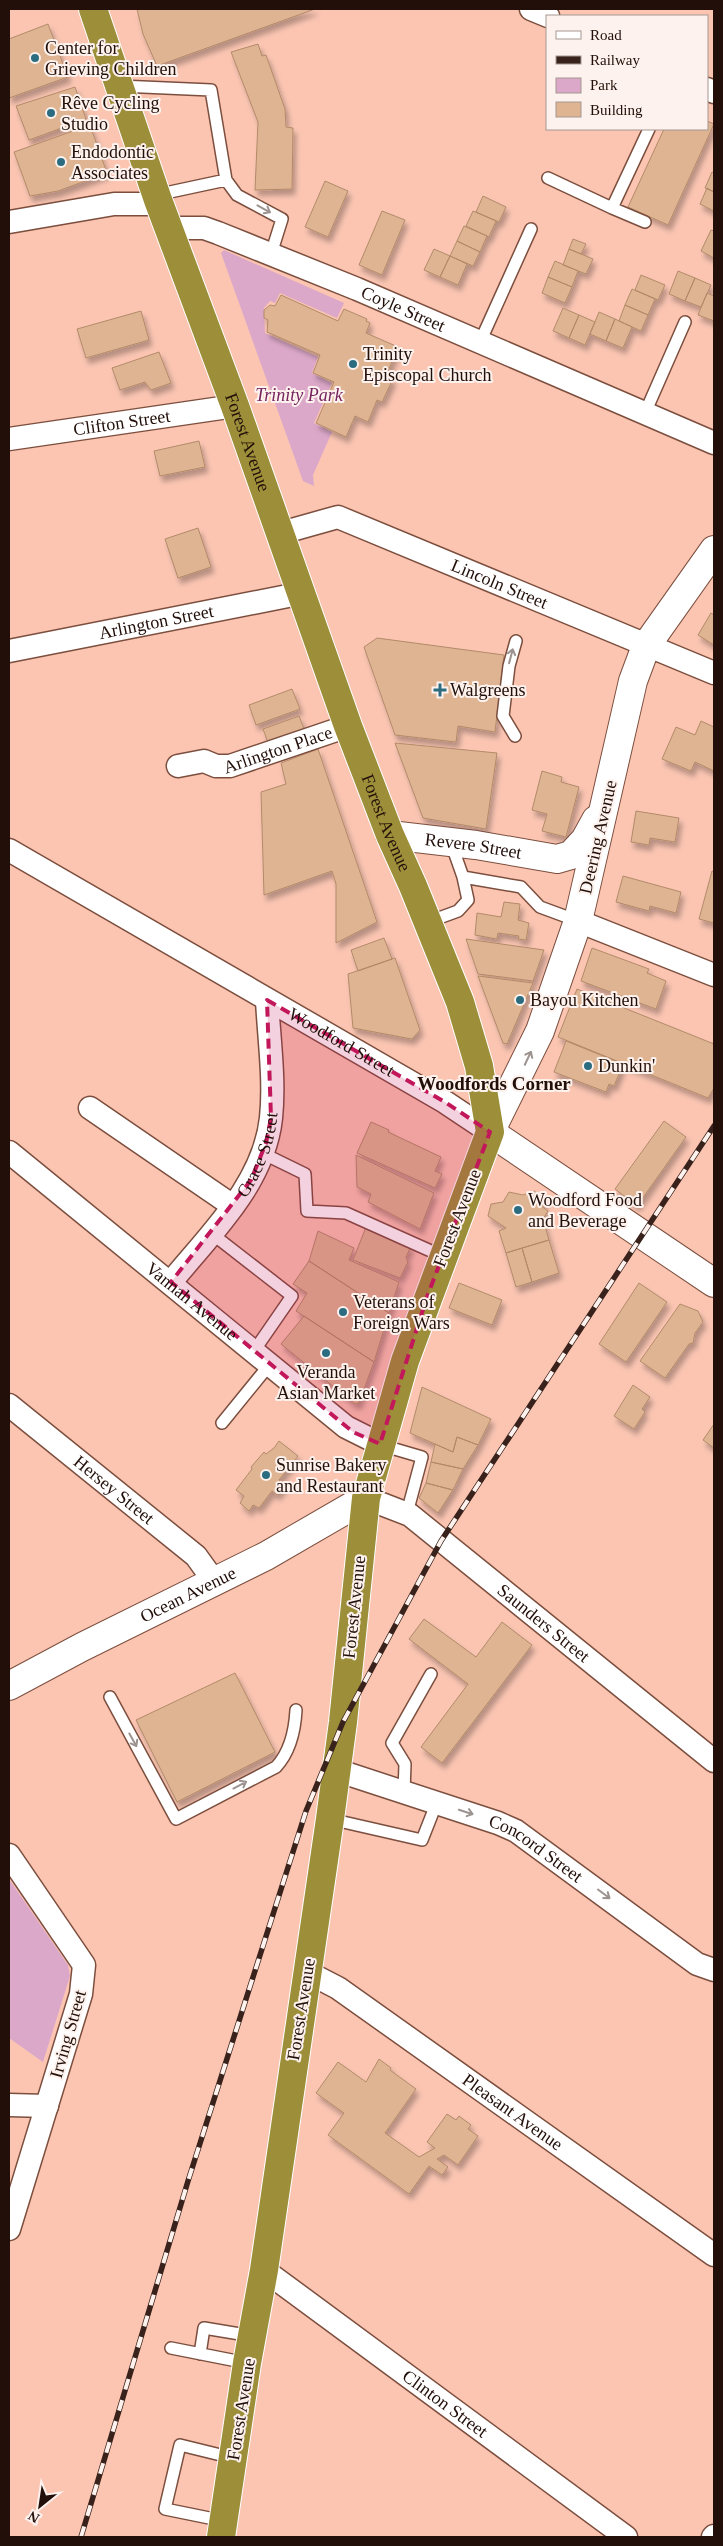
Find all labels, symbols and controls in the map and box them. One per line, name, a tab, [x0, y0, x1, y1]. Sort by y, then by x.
legend	[546, 15, 708, 130]
text: Road	[590, 27, 622, 43]
place label: Center for Grieving Children	[45, 38, 176, 79]
marker: Center for Grieving Children	[29, 52, 41, 64]
text: Railway	[590, 52, 640, 68]
text: Park	[590, 77, 618, 93]
place label: Rêve Cycling Studio	[61, 93, 159, 134]
text: Building	[590, 102, 643, 118]
marker: Rêve Cycling Studio	[45, 107, 57, 119]
place label: Endodontic Associates	[71, 142, 154, 183]
marker: Endodontic Associates	[55, 156, 67, 168]
one-way arrow	[256, 204, 271, 214]
street label: Coyle Street	[358, 282, 448, 336]
place label: Trinity Episcopal Church	[363, 344, 491, 385]
marker: Trinity Episcopal Church	[347, 358, 359, 370]
park label: Trinity Park	[255, 385, 344, 405]
street label: Forest Avenue	[221, 390, 274, 494]
street label: Clifton Street	[72, 406, 172, 439]
street label: Lincoln Street	[448, 555, 551, 613]
street label: Arlington Street	[97, 601, 215, 643]
one-way arrow	[507, 649, 516, 665]
place label: Walgreens	[450, 680, 526, 700]
marker: Walgreens	[434, 684, 446, 696]
street label: Arlington Place	[221, 722, 335, 777]
street label: Forest Avenue	[357, 771, 415, 874]
street label: Deering Avenue	[575, 778, 621, 896]
street label: Revere Street	[424, 829, 523, 863]
place label: Bayou Kitchen	[530, 990, 638, 1010]
marker: Bayou Kitchen	[514, 994, 526, 1006]
street label: Woodford Street	[285, 1004, 398, 1081]
one-way arrow	[524, 1051, 534, 1066]
place label: Dunkin'	[598, 1056, 655, 1076]
marker: Dunkin'	[582, 1060, 594, 1072]
district label: Woodfords Corner	[417, 1073, 571, 1094]
street label: Grace Street	[232, 1112, 281, 1201]
street label: Forest Avenue	[429, 1166, 485, 1270]
place label: Woodford Food and Beverage	[528, 1190, 642, 1231]
marker: Woodford Food and Beverage	[512, 1204, 524, 1216]
street label: Vannah Avenue	[142, 1258, 242, 1344]
place label: Veterans of Foreign Wars	[353, 1292, 450, 1333]
marker: Veterans of Foreign Wars	[337, 1306, 349, 1318]
marker: Veranda Asian Market	[320, 1347, 332, 1359]
place label: Veranda Asian Market	[277, 1362, 375, 1403]
street label: Hersey Street	[70, 1451, 158, 1528]
place label: Sunrise Bakery and Restaurant	[276, 1455, 386, 1496]
marker: Sunrise Bakery and Restaurant	[260, 1469, 272, 1481]
street label: Forest Avenue	[339, 1555, 369, 1659]
street label: Ocean Avenue	[137, 1563, 239, 1627]
street label: Saunders Street	[494, 1580, 594, 1666]
one-way arrow	[129, 1733, 139, 1747]
one-way arrow	[233, 1780, 248, 1790]
one-way arrow	[457, 1807, 473, 1817]
street label: Concord Street	[487, 1811, 586, 1887]
one-way arrow	[597, 1889, 610, 1900]
street label: Forest Avenue	[283, 1956, 319, 2062]
street label: Irving Street	[46, 1988, 90, 2080]
street label: Pleasant Avenue	[459, 2070, 567, 2154]
street label: Forest Avenue	[223, 2356, 259, 2462]
street label: Clinton Street	[399, 2366, 491, 2441]
north arrow	[15, 2481, 65, 2531]
text: N	[26, 2508, 42, 2526]

